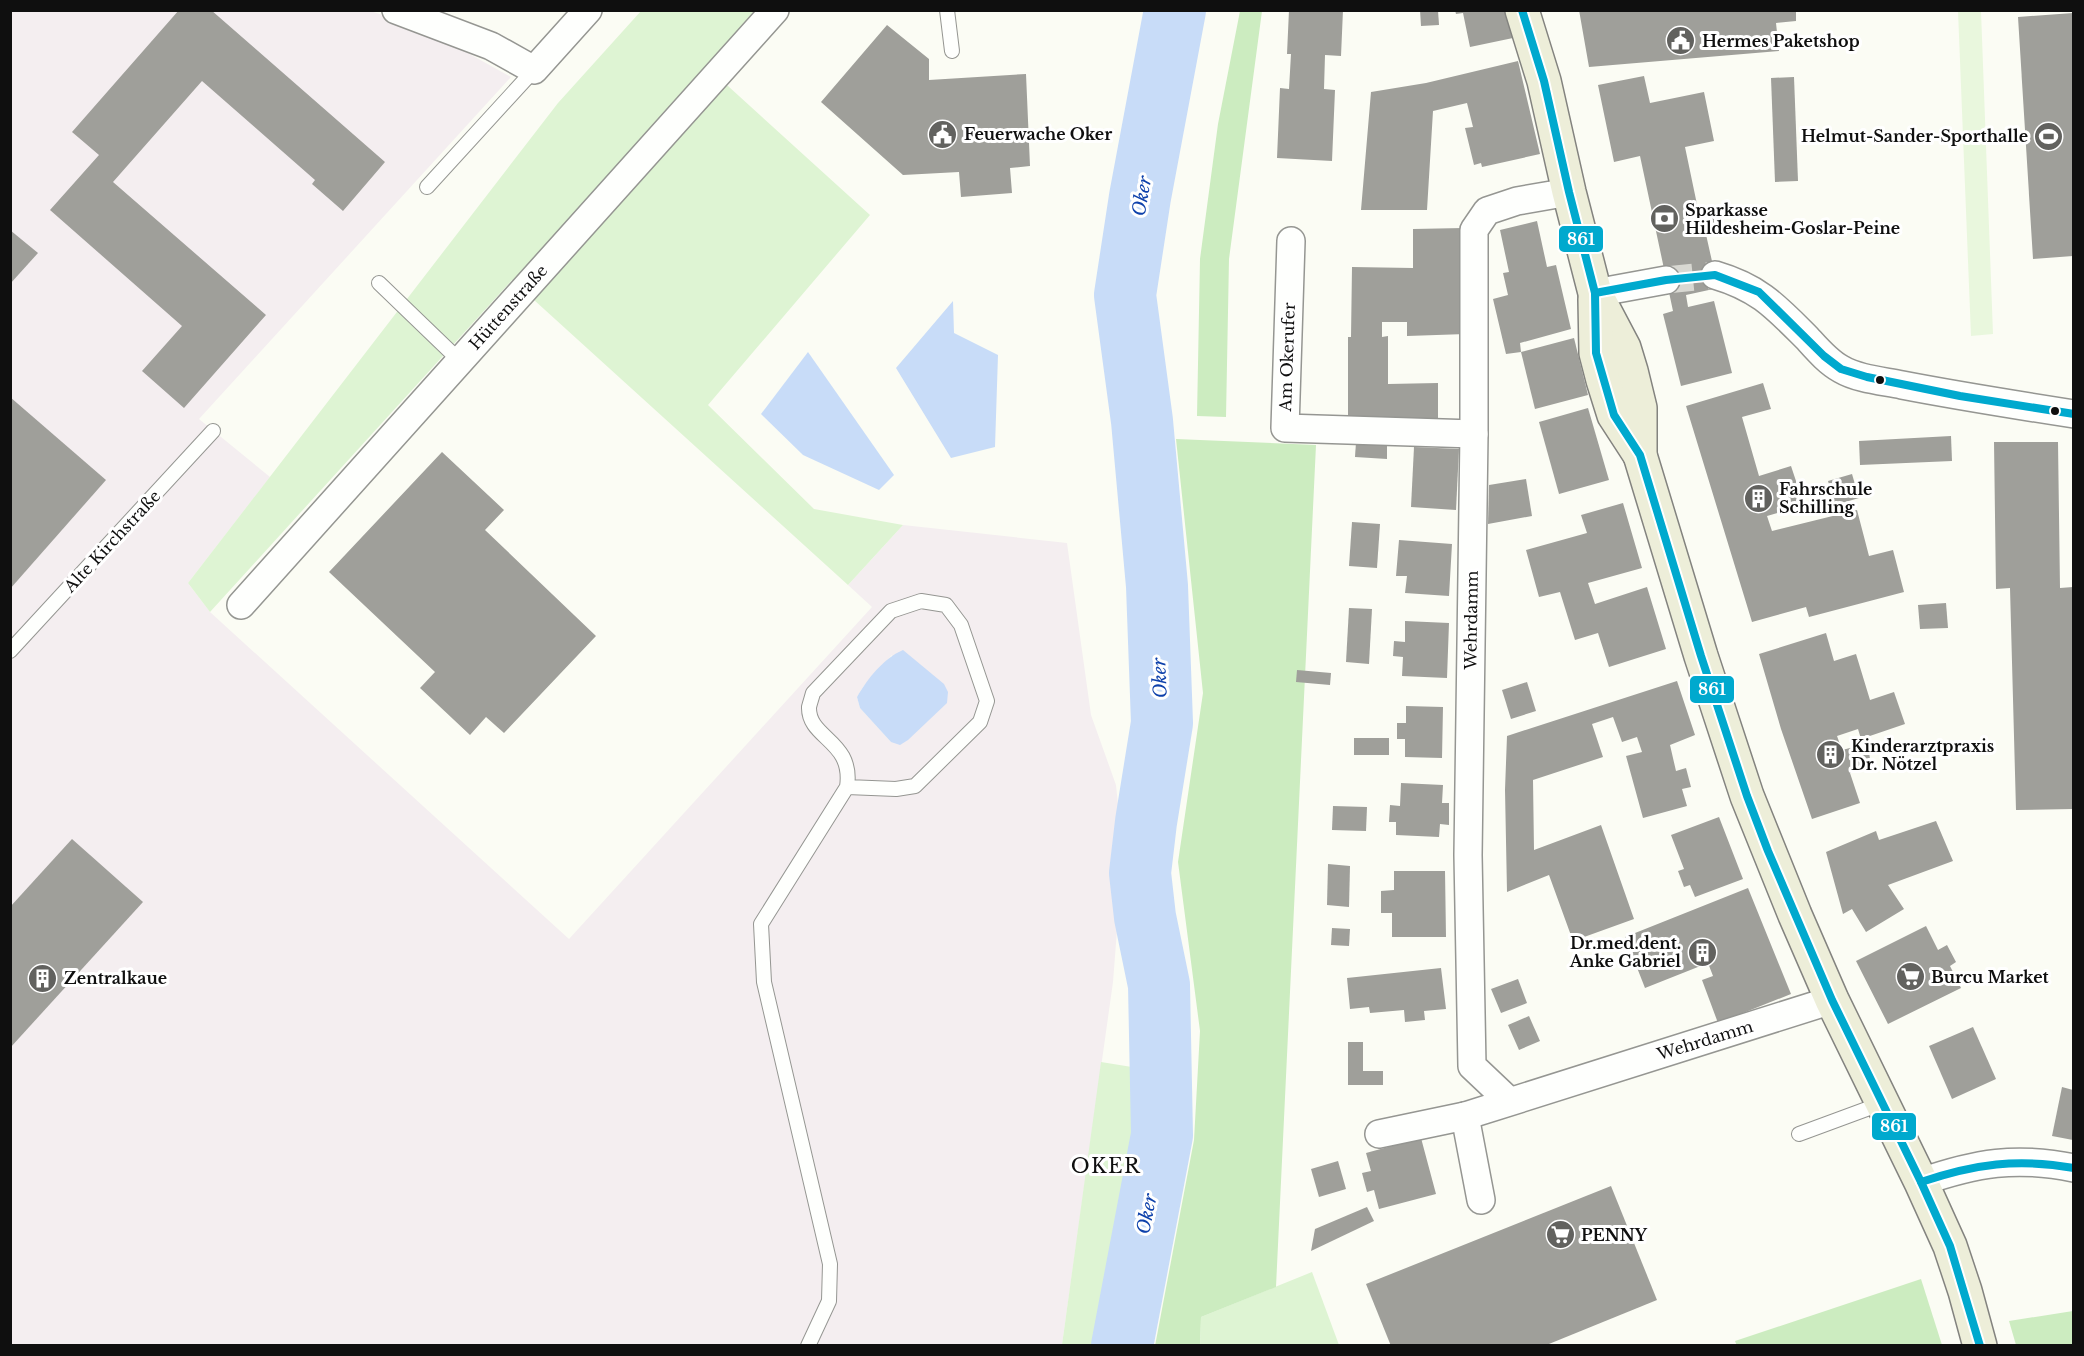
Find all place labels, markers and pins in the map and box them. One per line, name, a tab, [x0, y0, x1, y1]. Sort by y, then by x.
public building icon: Hermes Paketshop	[1665, 25, 1697, 57]
place label: Hermes Paketshop	[1702, 31, 1860, 51]
public building icon: Feuerwache Oker	[927, 118, 959, 150]
sports icon: Helmut-Sander-Sporthalle	[2033, 120, 2065, 152]
place label: Feuerwache Oker	[964, 124, 1112, 144]
place label: Helmut-Sander-Sporthalle	[1801, 126, 2028, 146]
place label: Sparkasse Hildesheim-Goslar-Peine	[1685, 200, 1900, 238]
bank icon: Sparkasse Hildesheim-Goslar-Peine	[1648, 203, 1680, 235]
unlabelled marker	[1874, 374, 1886, 386]
unlabelled marker	[2049, 405, 2061, 417]
place label: Fahrschule Schilling	[1779, 479, 1872, 517]
building icon: Fahrschule Schilling	[1742, 482, 1774, 514]
place label: Kinderarztpraxis Dr. Nötzel	[1851, 736, 1994, 774]
building icon: Kinderarztpraxis Dr. Nötzel	[1814, 739, 1846, 771]
place label: Dr.med.dent. Anke Gabriel	[1569, 933, 1681, 971]
building icon: Dr.med.dent. Anke Gabriel	[1686, 936, 1718, 968]
supermarket icon: Burcu Market	[1894, 961, 1926, 993]
building icon: Zentralkaue	[27, 962, 59, 994]
place label: Burcu Market	[1931, 967, 2050, 987]
place label: Zentralkaue	[64, 968, 167, 988]
supermarket icon: PENNY	[1544, 1219, 1576, 1251]
place label: PENNY	[1581, 1225, 1648, 1245]

